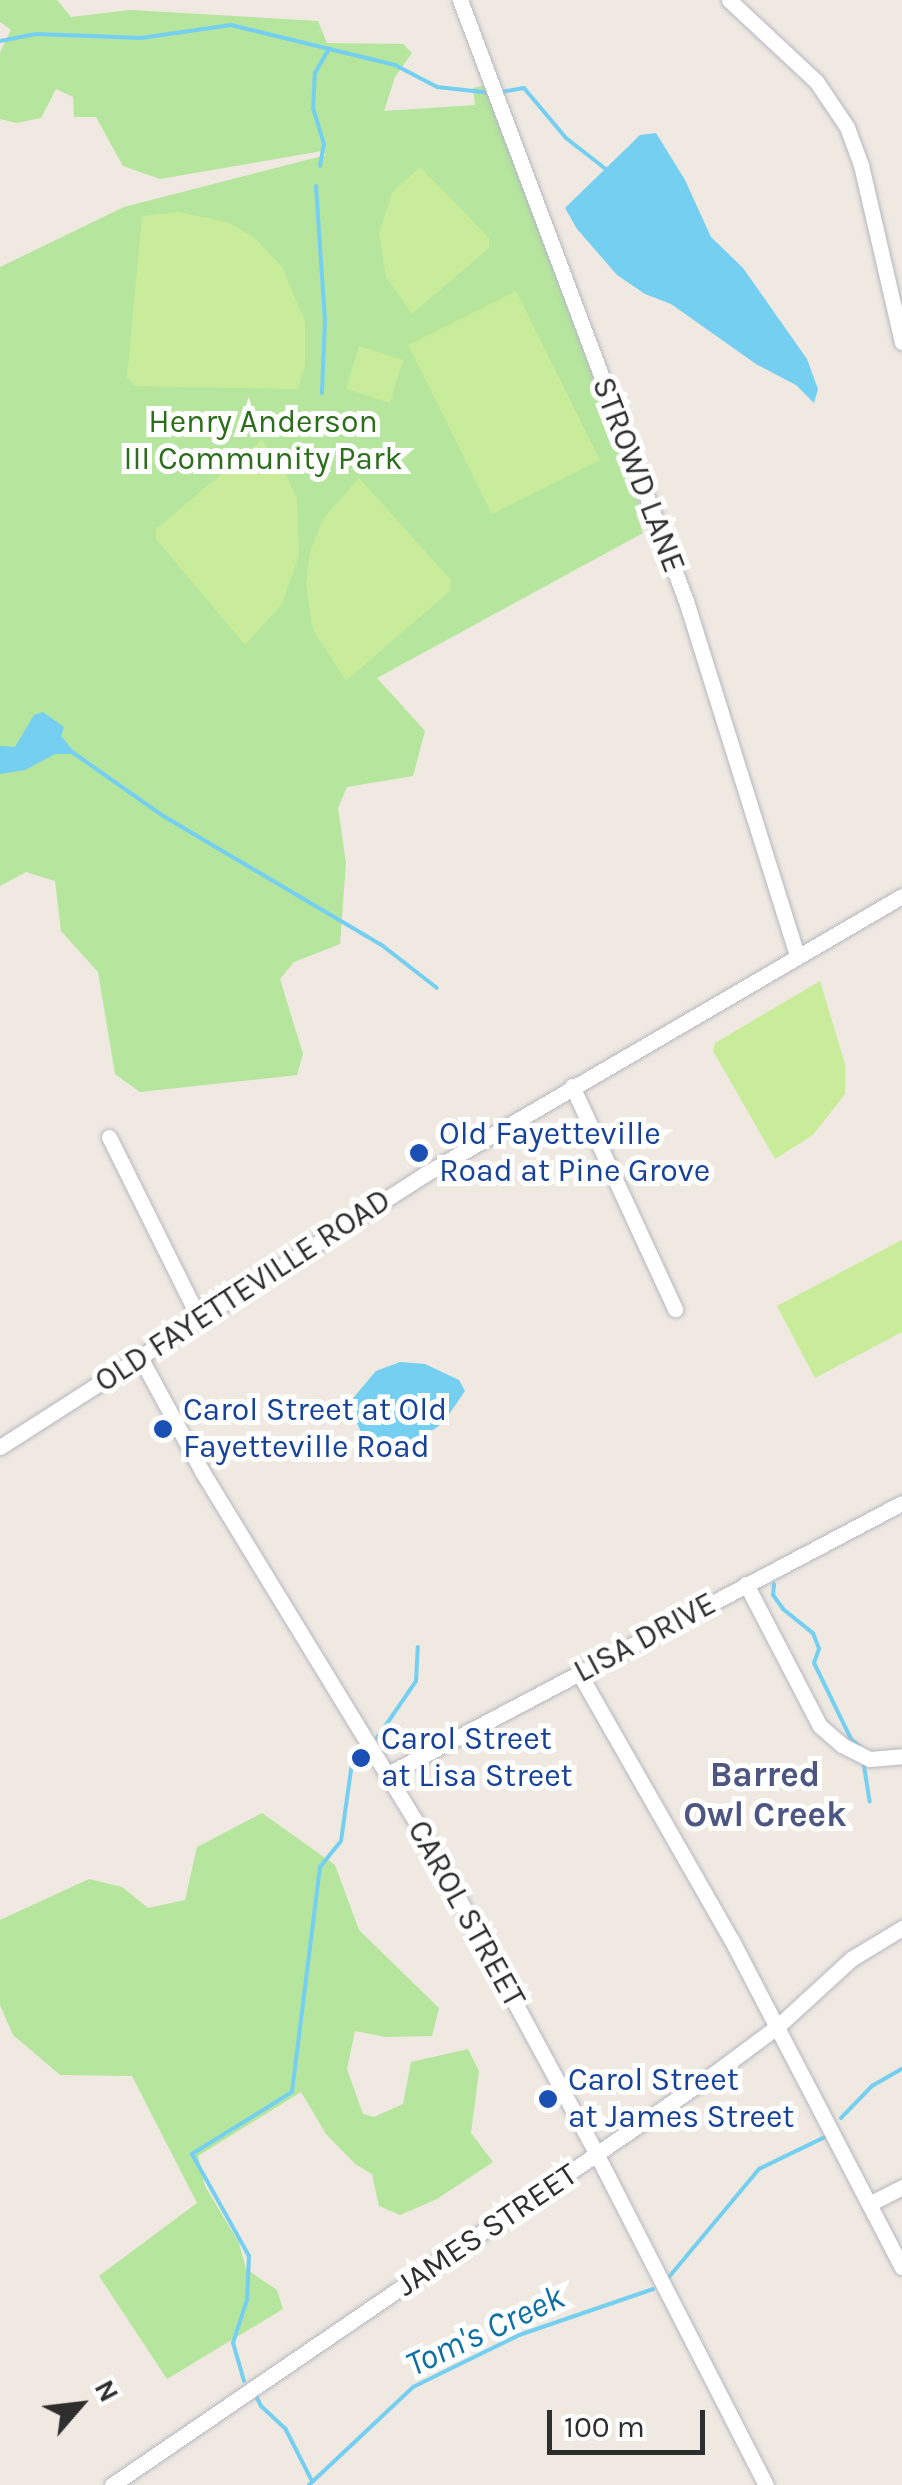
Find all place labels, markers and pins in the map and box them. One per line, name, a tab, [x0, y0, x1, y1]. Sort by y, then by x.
place label: Old Fayetteville Road at Pine Grove	[439, 1116, 710, 1191]
marker: Old Fayetteville Road at Pine Grove	[408, 1142, 430, 1164]
place label: Carol Street at Old Fayetteville Road	[183, 1392, 447, 1467]
marker: Carol Street at Old Fayetteville Road	[152, 1418, 174, 1440]
place label: Carol Street at Lisa Street	[381, 1721, 573, 1796]
marker: Carol Street at Lisa Street	[350, 1747, 372, 1769]
place label: Carol Street at James Street	[568, 2062, 794, 2137]
marker: Carol Street at James Street	[537, 2088, 559, 2110]

